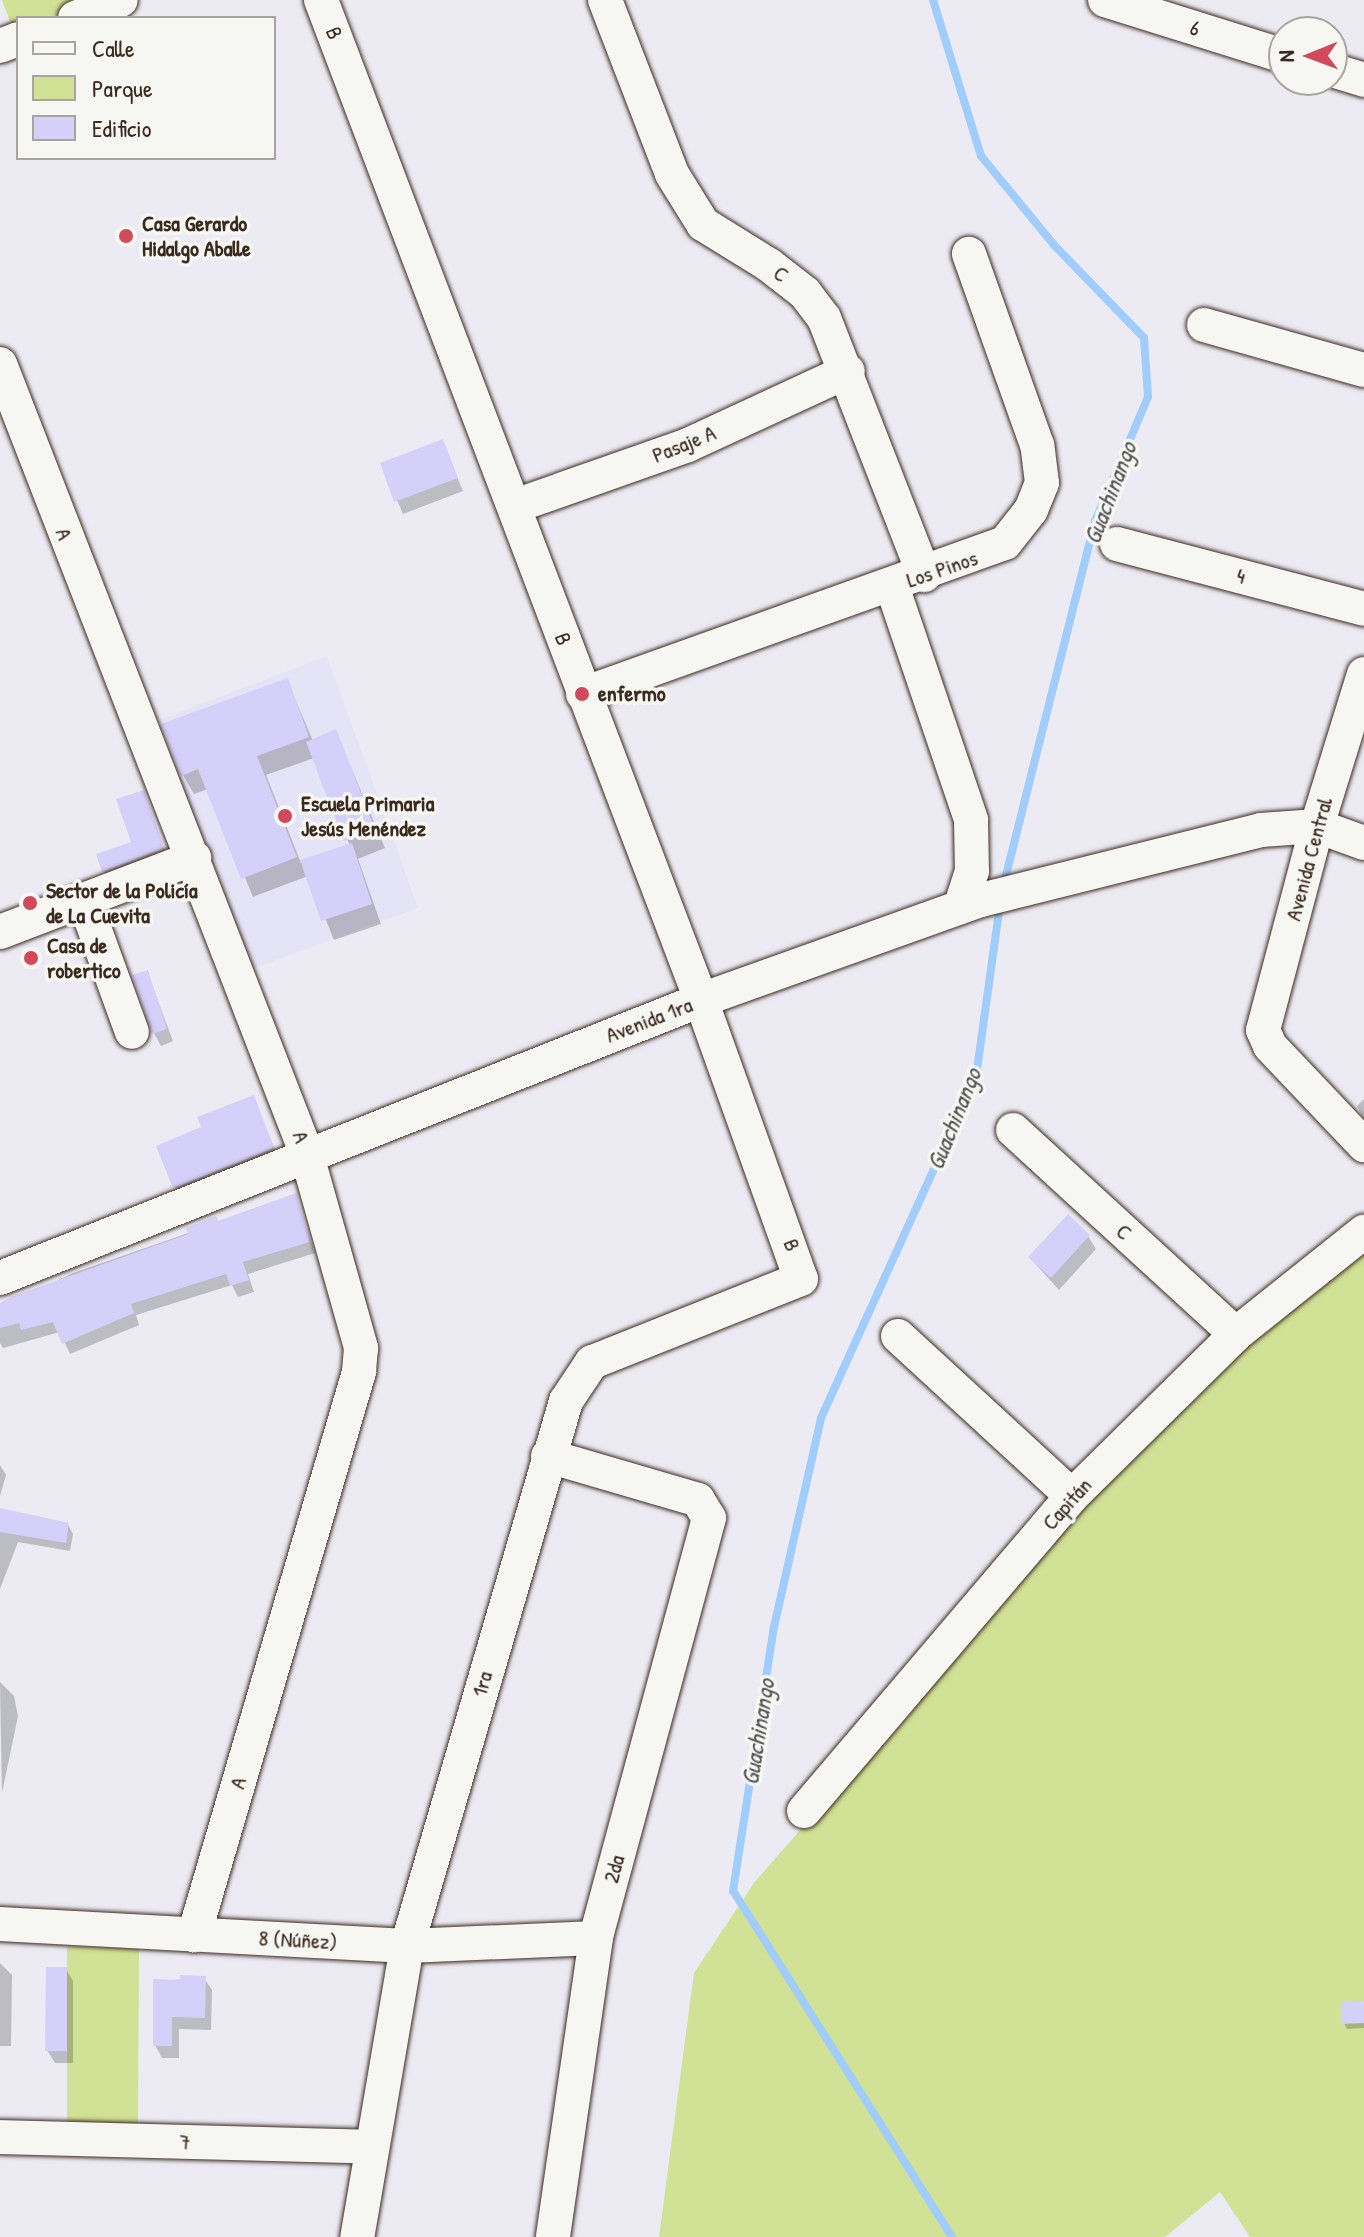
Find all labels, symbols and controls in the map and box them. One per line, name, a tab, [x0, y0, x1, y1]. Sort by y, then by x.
street label: 6	[1187, 14, 1203, 42]
legend	[16, 16, 276, 160]
north arrow	[1268, 16, 1348, 96]
street label: B	[320, 23, 348, 43]
text: Calle	[92, 32, 134, 64]
text: N	[1271, 50, 1301, 63]
text: Parque	[92, 72, 152, 104]
text: Edificio	[92, 112, 151, 144]
place label: Casa Gerardo Hidalgo Aballe	[142, 210, 251, 262]
marker: Casa Gerardo Hidalgo Aballe	[117, 227, 135, 245]
street label: C	[768, 260, 794, 288]
street label: Pasaje A	[648, 419, 720, 469]
water label: Guachinango	[1077, 438, 1143, 548]
street label: A	[50, 524, 78, 544]
street label: Los Pinos	[903, 545, 981, 593]
street label: 4	[1234, 562, 1248, 590]
street label: B	[549, 629, 577, 649]
place label: enfermo	[598, 681, 666, 707]
marker: enfermo	[573, 685, 591, 703]
place label: Escuela Primaria Jesús Menéndez	[301, 790, 434, 842]
street label: Avenida Central	[1280, 794, 1338, 924]
marker: Escuela Primaria Jesús Menéndez	[276, 807, 294, 825]
place label: Sector de la Policía de La Cuevita	[46, 877, 198, 928]
marker: Sector de la Policía de La Cuevita	[21, 894, 39, 912]
place label: Casa de robertico	[47, 932, 121, 984]
marker: Casa de robertico	[22, 949, 40, 967]
street label: Avenida 1ra	[602, 991, 696, 1049]
water label: Guachinango	[921, 1064, 987, 1174]
street label: A	[287, 1127, 315, 1147]
street label: C	[1111, 1218, 1137, 1246]
street label: B	[778, 1235, 806, 1255]
street label: Capitán	[1037, 1472, 1097, 1536]
street label: 1ra	[466, 1668, 498, 1700]
water label: Guachinango	[735, 1677, 781, 1787]
street label: A	[224, 1774, 252, 1792]
street label: 2da	[598, 1852, 630, 1886]
street label: 8 (Núñez)	[258, 1925, 338, 1955]
street label: 7	[179, 2129, 191, 2155]

